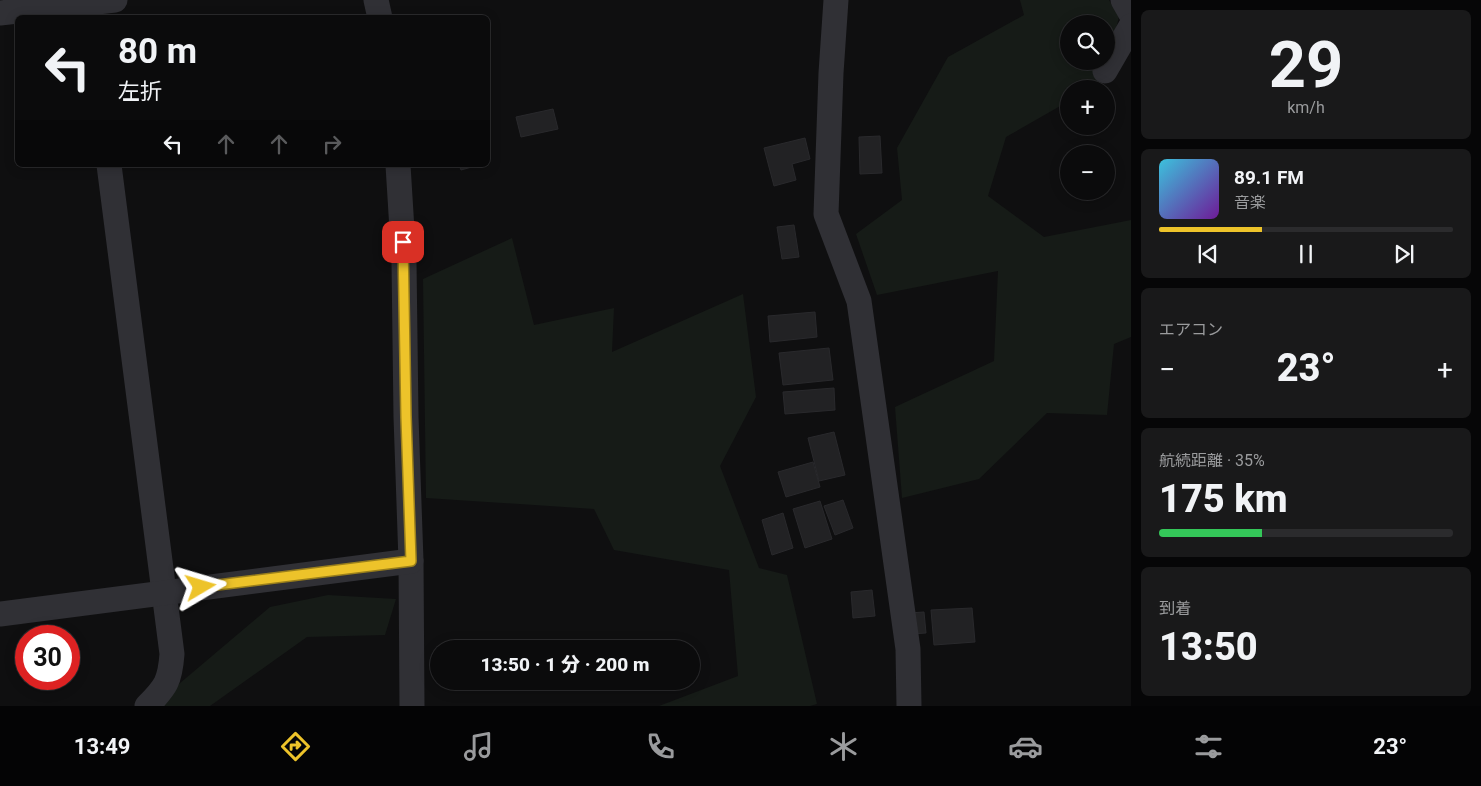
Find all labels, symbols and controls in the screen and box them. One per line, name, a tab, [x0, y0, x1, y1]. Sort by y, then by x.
map controls	[1060, 15, 1115, 200]
button: search	[1060, 15, 1115, 70]
text: 29	[1269, 27, 1343, 103]
text: 80 m	[118, 31, 197, 72]
icon: left	[35, 35, 100, 100]
text: 左折	[118, 79, 162, 104]
button: +	[1060, 80, 1115, 135]
text: km/h	[1287, 98, 1325, 117]
icon: left	[159, 130, 187, 158]
icon: ahead	[212, 130, 240, 158]
icon: ahead	[265, 130, 293, 158]
icon: right	[318, 130, 346, 158]
button: −	[1060, 145, 1115, 200]
text: 89.1 FM	[1234, 166, 1304, 189]
text: 音楽	[1234, 193, 1266, 212]
pin	[382, 221, 424, 263]
icon: arrive	[389, 228, 417, 256]
icon: previous	[1194, 240, 1222, 268]
icon: pause	[1292, 240, 1320, 268]
icon: next	[1390, 240, 1418, 268]
text: エアコン	[1159, 320, 1223, 339]
text: 23°	[1277, 346, 1335, 390]
text: −	[1159, 353, 1175, 386]
text: +	[1437, 353, 1453, 386]
text: 航続距離 · 35%	[1159, 451, 1265, 470]
text: 175 km	[1159, 477, 1288, 521]
position arrow	[174, 560, 226, 612]
text: 到着	[1159, 599, 1191, 618]
speed limit sign: 30	[15, 625, 80, 690]
text: 13:50	[1159, 625, 1258, 669]
text: 13:50 · 1 分 · 200 m	[481, 653, 649, 676]
icon: directions	[278, 729, 313, 764]
icon: music	[461, 729, 496, 764]
icon: phone	[643, 729, 678, 764]
icon: climate	[826, 729, 861, 764]
icon: car	[1008, 729, 1043, 764]
icon: filters	[1191, 729, 1226, 764]
text: 13:49	[74, 734, 130, 759]
text: 23°	[1373, 734, 1407, 759]

